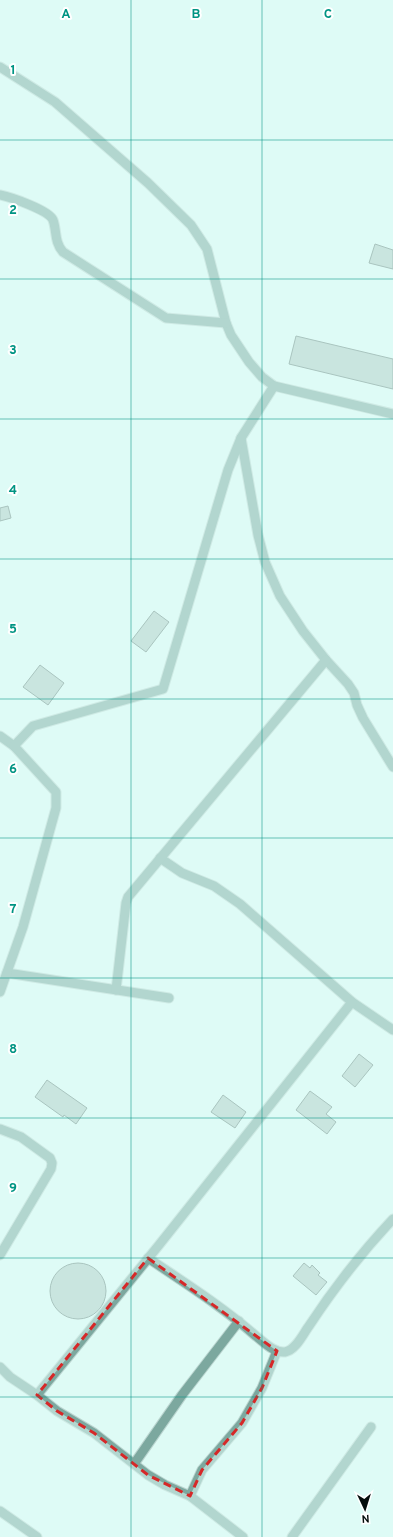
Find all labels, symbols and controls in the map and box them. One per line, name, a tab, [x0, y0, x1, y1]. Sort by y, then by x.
text: A	[61, 7, 71, 23]
text: B	[192, 7, 201, 23]
text: C	[324, 7, 332, 23]
text: 1	[10, 63, 16, 79]
text: 2	[9, 203, 17, 219]
text: 3	[9, 343, 17, 359]
text: 4	[9, 483, 17, 499]
text: 5	[9, 622, 17, 638]
text: 6	[9, 762, 17, 778]
text: 7	[10, 902, 17, 918]
text: 8	[9, 1042, 17, 1058]
text: 9	[9, 1181, 17, 1197]
north arrow	[345, 1489, 385, 1529]
text: N	[361, 1511, 370, 1525]

